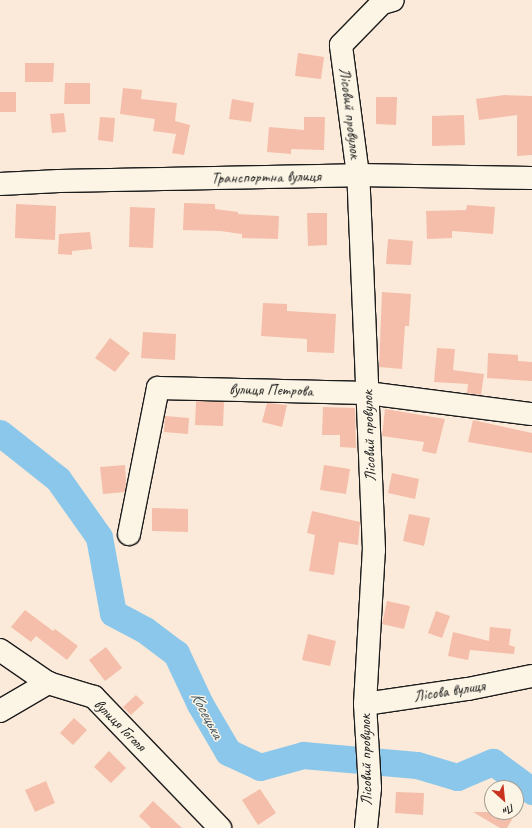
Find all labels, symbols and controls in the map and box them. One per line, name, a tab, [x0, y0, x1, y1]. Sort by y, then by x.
street label: Лісовий провулок	[335, 66, 365, 160]
street label: Транспортна вулиця	[211, 166, 321, 188]
street label: вулиця Петрова	[229, 380, 313, 400]
street label: Лісовий провулок	[358, 390, 380, 482]
street label: Лісова вулиця	[412, 676, 486, 706]
water label: Косецька	[186, 688, 228, 742]
street label: вулиця Гоголя	[90, 695, 150, 755]
street label: Лісовий провулок	[356, 714, 376, 806]
north arrow	[484, 780, 524, 820]
text: Пн	[501, 801, 517, 819]

